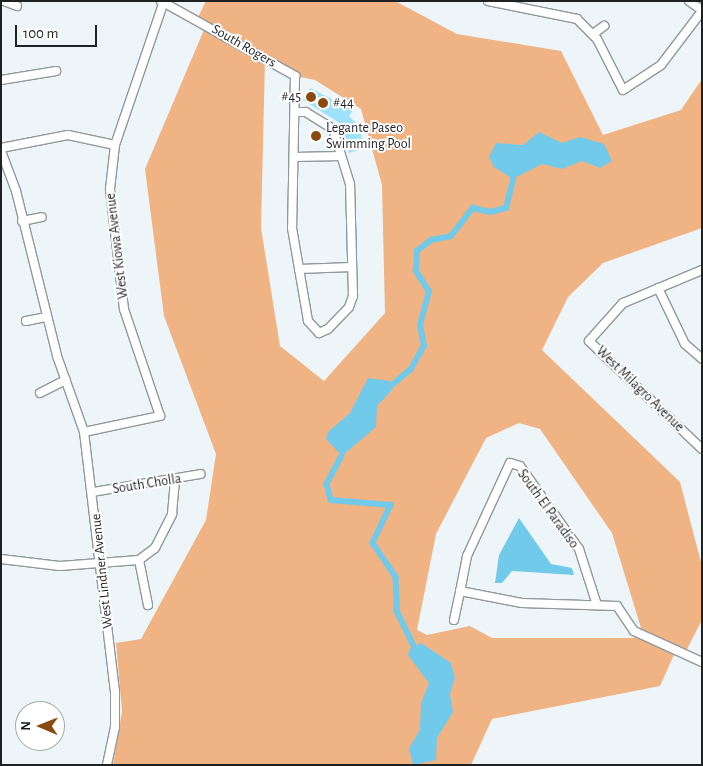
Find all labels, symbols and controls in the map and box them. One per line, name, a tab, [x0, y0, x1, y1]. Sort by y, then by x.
scale bar	[18, 15, 100, 47]
street label: South Rogers	[209, 21, 279, 71]
text: 100 m	[23, 26, 58, 41]
place label: #45	[281, 89, 301, 105]
marker: #45	[305, 91, 317, 103]
place label: #44	[333, 95, 354, 111]
marker: #44	[317, 97, 329, 109]
place label: Legante Paseo Swimming Pool	[326, 120, 411, 152]
marker: Legante Paseo Swimming Pool	[310, 130, 322, 142]
street label: West Kiowa Avenue	[102, 192, 132, 300]
street label: West Milagro Avenue	[592, 343, 688, 435]
street label: South El Paradiso	[514, 466, 582, 552]
street label: South Cholla	[112, 470, 182, 498]
street label: West Lindner Avenue	[88, 513, 116, 629]
north arrow	[15, 701, 65, 751]
text: N	[19, 721, 33, 731]

